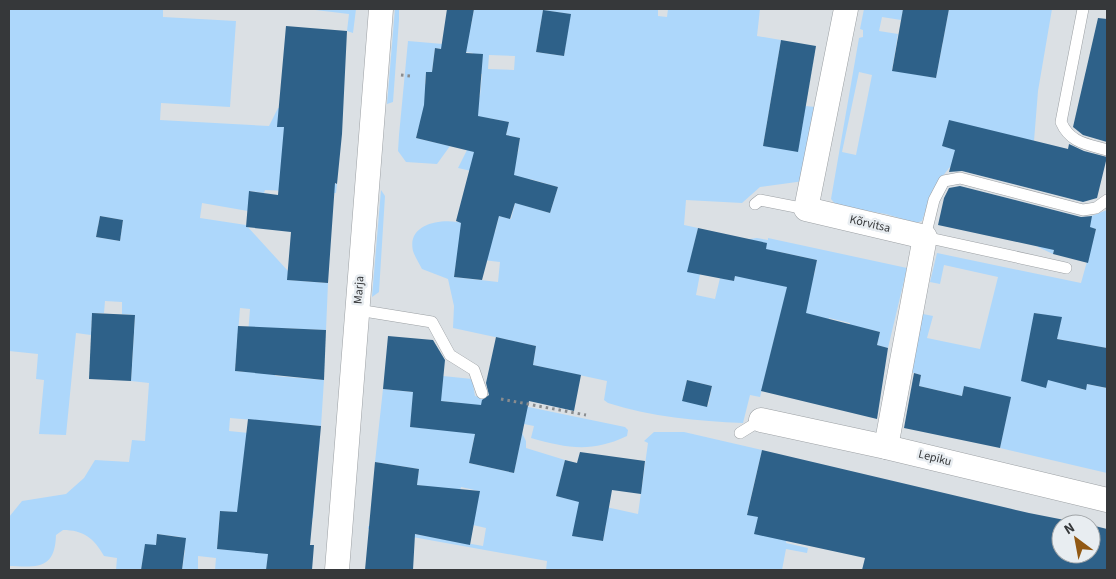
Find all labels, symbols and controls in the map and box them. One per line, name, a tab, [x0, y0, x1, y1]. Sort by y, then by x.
street label: Kõrvitsa	[848, 211, 892, 237]
street label: Marja	[350, 275, 368, 305]
street label: Lepiku	[917, 446, 953, 470]
north arrow	[1051, 514, 1101, 564]
text: N	[1060, 518, 1079, 540]

